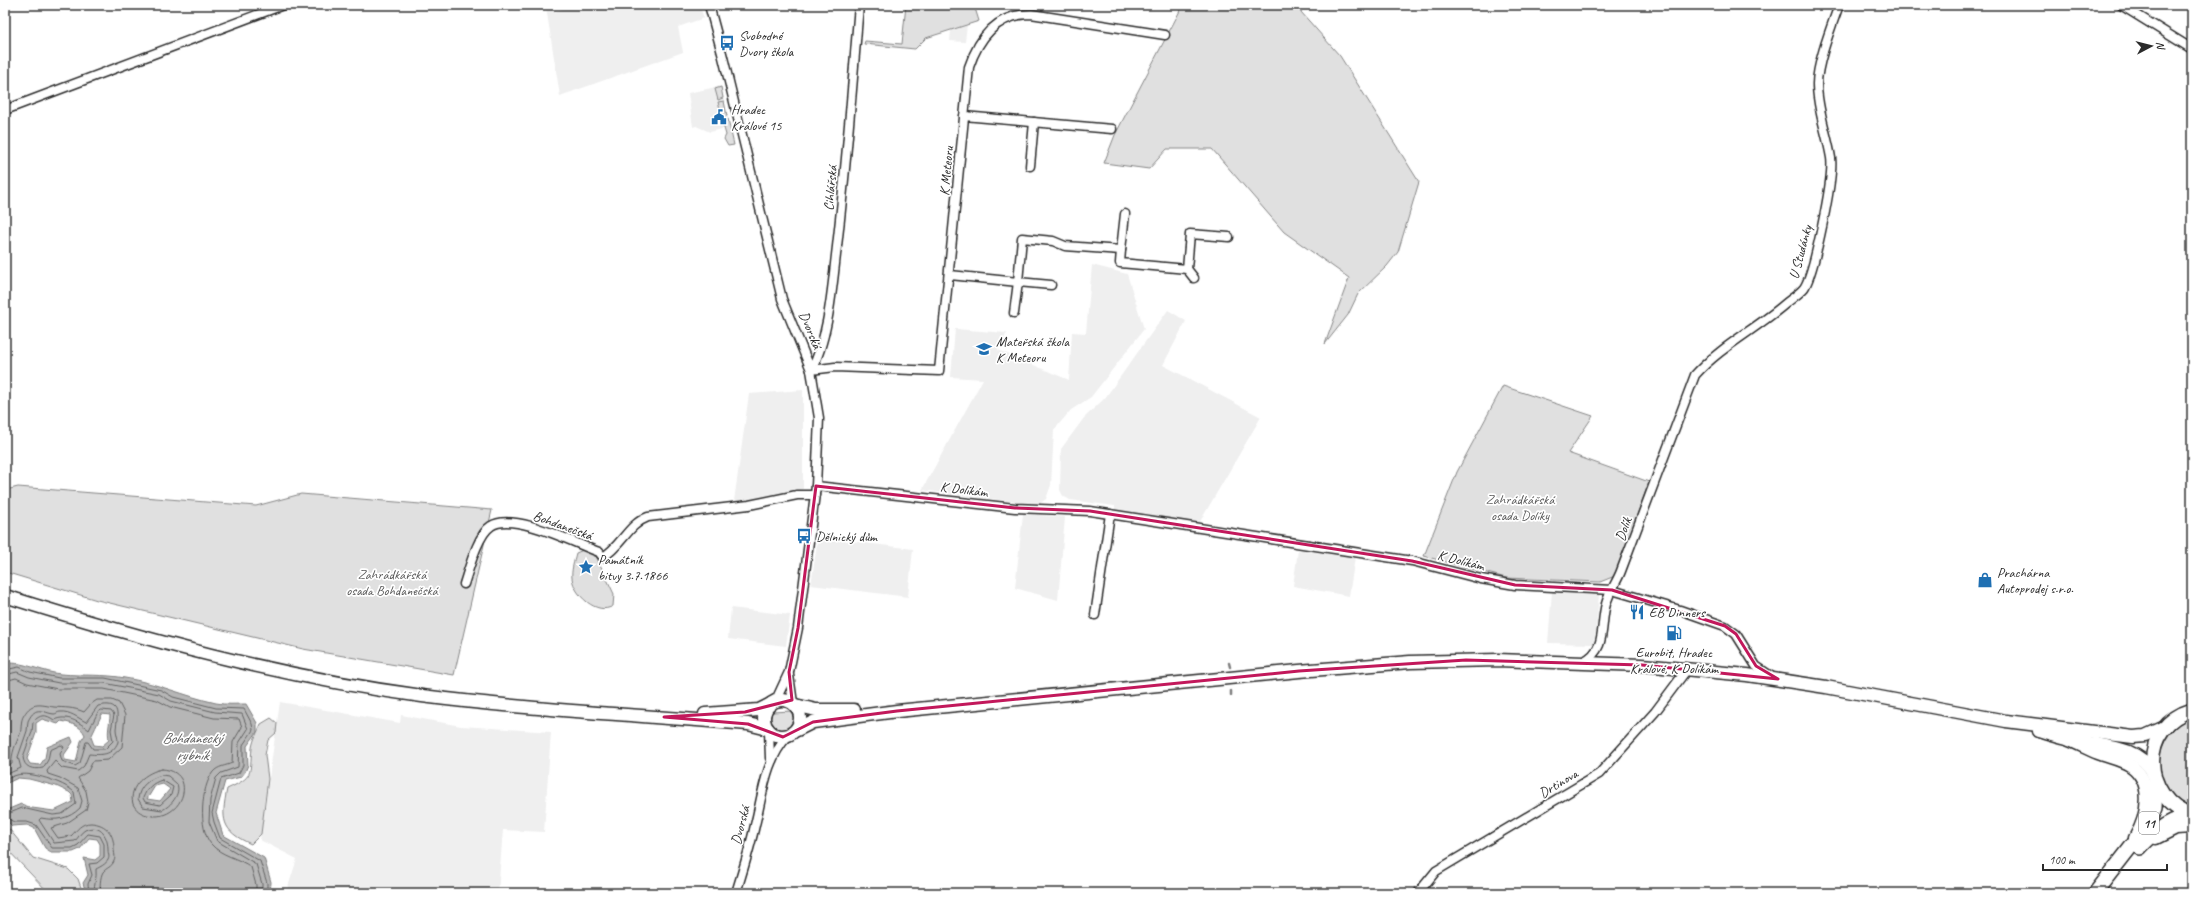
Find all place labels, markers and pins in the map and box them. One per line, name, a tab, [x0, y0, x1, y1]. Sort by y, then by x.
place label: Svobodné Dvory škola	[739, 27, 795, 60]
bus stop icon: Svobodné Dvory škola	[718, 34, 736, 52]
place label: Hradec Králové 15	[731, 101, 782, 134]
public building icon: Hradec Králové 15	[710, 108, 728, 126]
place label: Mateřská škola K Meteoru	[996, 333, 1070, 366]
school or university icon: Mateřská škola K Meteoru	[975, 340, 993, 358]
bus stop icon: Dělnický dům	[795, 527, 813, 545]
place label: Dělnický dům	[816, 528, 878, 545]
place label: Památník bitvy 3.7.1866	[598, 551, 668, 584]
place icon: Památník bitvy 3.7.1866	[577, 558, 595, 576]
place label: Prachárna Autoprodej s.r.o.	[1997, 564, 2074, 597]
shop icon: Prachárna Autoprodej s.r.o.	[1976, 571, 1994, 589]
restaurant icon: EB Dinners	[1628, 603, 1646, 621]
place label: EB Dinners	[1649, 604, 1706, 621]
fuel station icon: Eurobit, Hradec Králové, K Dolíkám	[1665, 624, 1683, 642]
place label: Eurobit, Hradec Králové, K Dolíkám	[1630, 644, 1719, 677]

